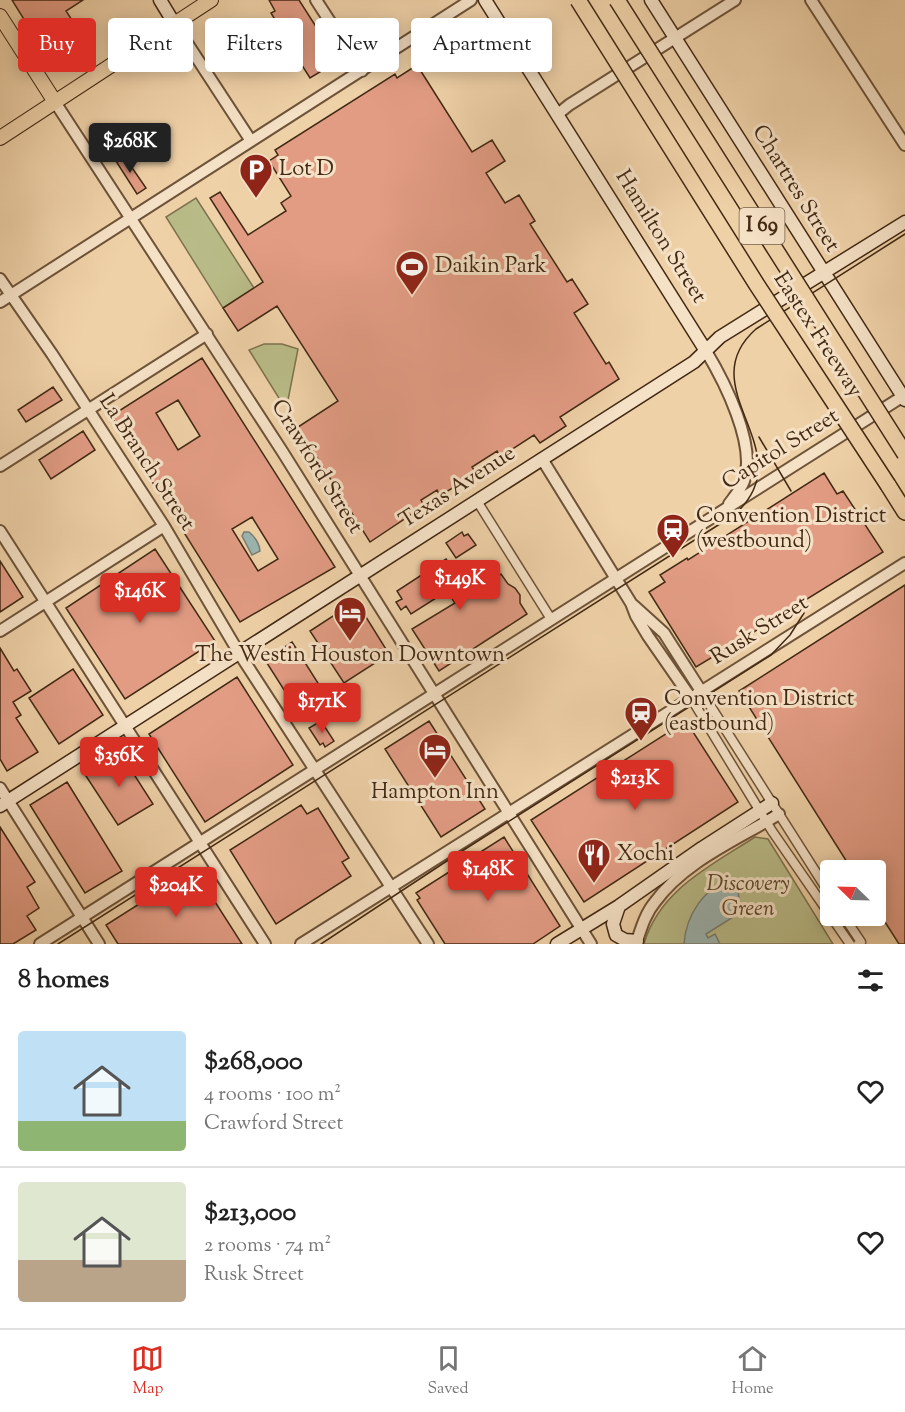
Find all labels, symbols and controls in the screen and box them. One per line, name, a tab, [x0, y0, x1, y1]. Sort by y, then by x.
chip: Buy	[18, 18, 96, 72]
chip: Rent	[108, 18, 193, 72]
chip: Filters	[205, 18, 303, 72]
chip: New	[315, 18, 399, 72]
chip: Apartment	[411, 18, 552, 72]
street label: Chartres Street	[743, 119, 847, 259]
pin: $268K	[88, 123, 172, 174]
text: $268K	[103, 128, 157, 157]
parking icon: Lot D	[238, 152, 274, 199]
place label: Lot D	[279, 154, 334, 186]
street label: Hamilton Street	[606, 164, 714, 310]
road number: I 69	[740, 208, 784, 244]
sports icon: Daikin Park	[394, 249, 430, 296]
place label: Daikin Park	[435, 251, 547, 283]
street label: Eastex Freeway	[764, 266, 870, 404]
street label: La Branch Street	[90, 388, 203, 538]
street label: Crawford Street	[262, 394, 370, 541]
street label: Capitol Street	[716, 401, 846, 499]
street label: Texas Avenue	[394, 438, 522, 538]
place label: Convention District (westbound)	[696, 501, 887, 558]
station icon: Convention District (westbound)	[655, 512, 691, 559]
pin: $149K	[418, 560, 502, 611]
text: $149K	[434, 565, 486, 594]
pin: $146K	[98, 573, 182, 624]
text: $146K	[114, 578, 166, 607]
street label: Rusk Street	[705, 588, 816, 674]
hotel icon: The Westin Houston Downtown	[332, 595, 368, 642]
place label: The Westin Houston Downtown	[195, 640, 505, 672]
pin: $171K	[280, 683, 364, 734]
place label: Convention District (eastbound)	[664, 684, 855, 741]
text: $171K	[298, 688, 346, 717]
station icon: Convention District (eastbound)	[623, 695, 659, 742]
hotel icon: Hampton Inn	[417, 732, 453, 779]
pin: $356K	[77, 737, 161, 788]
text: $356K	[94, 742, 144, 771]
pin: $213K	[593, 760, 677, 811]
text: $213K	[610, 765, 660, 794]
place label: Hampton Inn	[371, 777, 499, 809]
restaurant icon: Xochi	[576, 837, 612, 884]
place label: Xochi	[617, 839, 674, 871]
pin: $148K	[446, 851, 530, 902]
text: $148K	[462, 856, 514, 885]
north arrow	[820, 860, 886, 926]
map controls	[820, 860, 886, 926]
pin: $204K	[134, 867, 218, 918]
park label: Discovery Green	[706, 869, 790, 926]
text: $204K	[149, 872, 203, 901]
text: 8 homes	[18, 962, 109, 999]
icon: filters	[854, 964, 887, 997]
text: $268,000	[204, 1044, 303, 1081]
icon: home	[66, 1055, 138, 1127]
icon: heart	[854, 1075, 887, 1108]
text: 4 rooms · 100 m²	[204, 1081, 341, 1110]
text: Crawford Street	[204, 1110, 343, 1139]
text: $213,000	[204, 1195, 296, 1232]
icon: home	[66, 1206, 138, 1278]
icon: heart	[854, 1226, 887, 1259]
text: 2 rooms · 74 m²	[204, 1232, 331, 1261]
text: Rusk Street	[204, 1261, 304, 1290]
tab: Map	[131, 1342, 164, 1401]
tab: Saved	[427, 1342, 469, 1401]
tab: Home	[732, 1342, 773, 1401]

